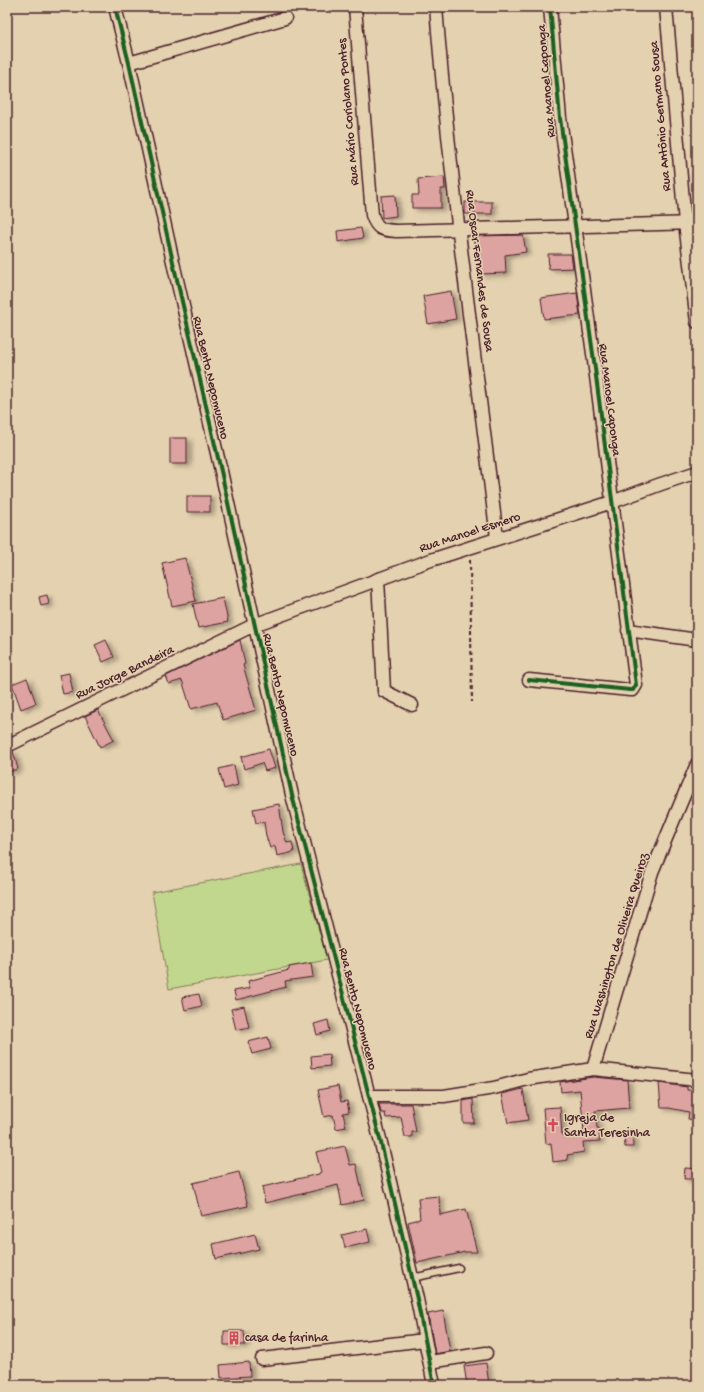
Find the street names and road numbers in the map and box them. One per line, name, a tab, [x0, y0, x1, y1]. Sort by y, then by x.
street label: Rua Manoel Caponga	[535, 23, 559, 138]
street label: Rua Mário Coriolano Pontes	[335, 37, 363, 186]
street label: Rua Antônio Germano Sousa	[647, 39, 675, 192]
street label: Rua Oscar Fernandes de Sousa	[462, 189, 496, 354]
street label: Rua Bento Nepomuceno	[189, 315, 231, 441]
street label: Rua Manoel Caponga	[595, 343, 623, 458]
street label: Rua Manoel Esmero	[418, 510, 523, 556]
street label: Rua Bento Nepomuceno	[259, 632, 301, 758]
street label: Rua Jorge Bandeira	[73, 642, 177, 703]
street label: Rua Washington de Oliveira Queiroz	[582, 850, 653, 1041]
street label: Rua Bento Nepomuceno	[335, 946, 380, 1072]

